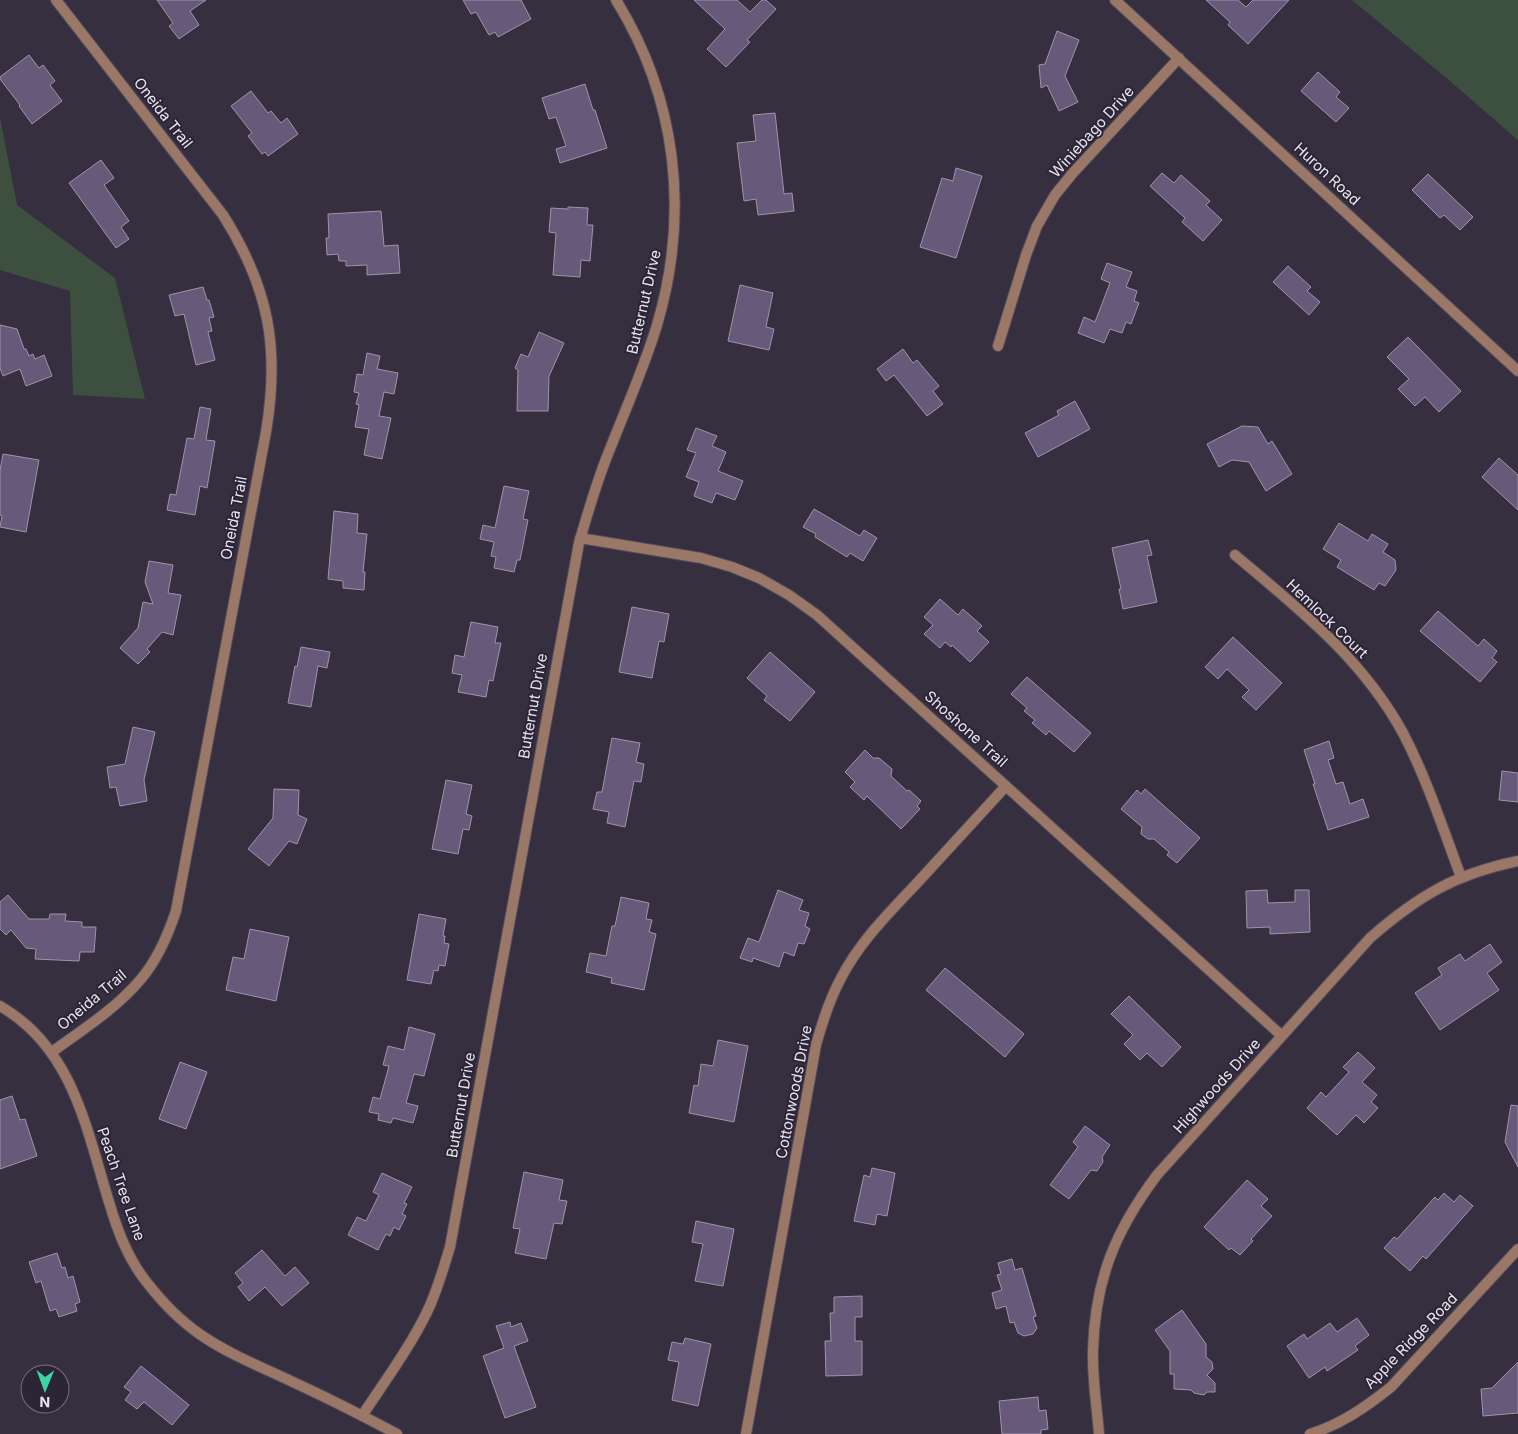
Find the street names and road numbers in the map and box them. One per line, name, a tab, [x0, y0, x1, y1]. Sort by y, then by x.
street label: Oneida Trail	[130, 73, 197, 152]
street label: Winiebago Drive	[1045, 82, 1138, 182]
street label: Huron Road	[1290, 138, 1364, 209]
street label: Butternut Drive	[622, 248, 665, 356]
street label: Oneida Trail	[216, 475, 251, 561]
street label: Hemlock Court	[1283, 575, 1372, 662]
street label: Butternut Drive	[514, 652, 551, 760]
street label: Shoshone Trail	[921, 686, 1012, 771]
street label: Oneida Trail	[53, 965, 130, 1034]
street label: Cottonwoods Drive	[771, 1024, 816, 1160]
street label: Highwoods Drive	[1169, 1034, 1264, 1137]
street label: Butternut Drive	[442, 1051, 479, 1159]
street label: Peach Tree Lane	[93, 1125, 150, 1243]
street label: Apple Ridge Road	[1360, 1289, 1461, 1393]

